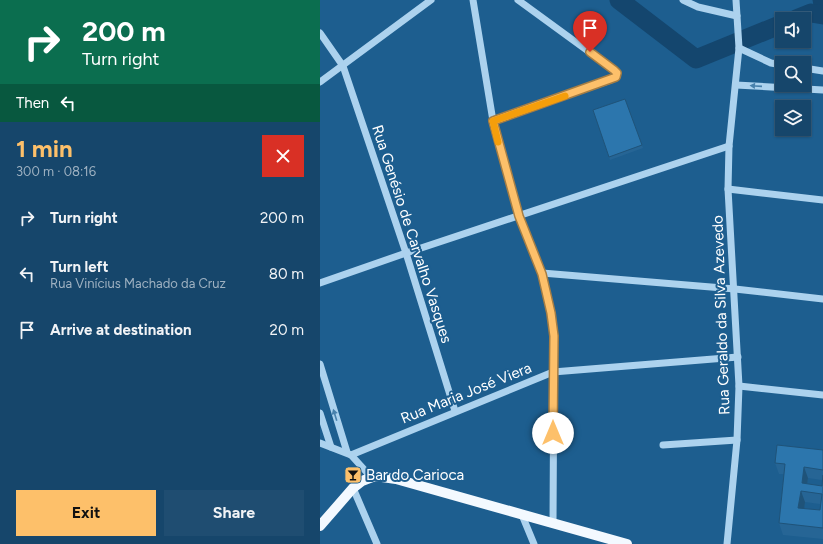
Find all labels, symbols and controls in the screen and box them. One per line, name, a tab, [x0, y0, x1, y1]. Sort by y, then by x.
pin	[573, 11, 607, 52]
map controls	[775, 12, 811, 136]
button: sound	[775, 12, 811, 48]
text: 200 m	[82, 14, 166, 48]
icon: right	[16, 16, 68, 68]
icon: arrive	[579, 17, 601, 39]
text: Turn right	[82, 48, 159, 70]
button: search	[775, 56, 811, 92]
one-way arrow	[750, 82, 762, 89]
icon: left	[57, 92, 79, 114]
text: Then	[16, 94, 49, 112]
button: layers	[775, 100, 811, 136]
street label: Rua Genésio de Carvalho Vasques	[368, 123, 456, 345]
text: 1 min	[16, 134, 73, 163]
button: close	[262, 135, 304, 177]
text: 300 m · 08:16	[16, 164, 96, 179]
icon: right	[16, 207, 38, 229]
text: Turn right	[50, 209, 118, 227]
text: 200 m	[260, 209, 304, 227]
street label: Rua Geraldo da Silva Azevedo	[709, 215, 733, 415]
text: Turn left	[50, 258, 108, 276]
icon: left	[16, 263, 38, 285]
text: 80 m	[269, 265, 304, 283]
text: Rua Vinícius Machado da Cruz	[50, 276, 226, 291]
icon: arrive	[16, 319, 38, 341]
text: Arrive at destination	[50, 321, 191, 339]
text: 20 m	[270, 321, 304, 339]
street label: Rua Maria José Viera	[398, 359, 534, 427]
one-way arrow	[332, 408, 338, 420]
position arrow	[532, 412, 574, 454]
bar icon: Bar do Carioca	[343, 465, 363, 485]
place label: Bar do Carioca	[366, 466, 464, 484]
button: Exit	[16, 490, 156, 536]
button: Share	[164, 490, 304, 536]

